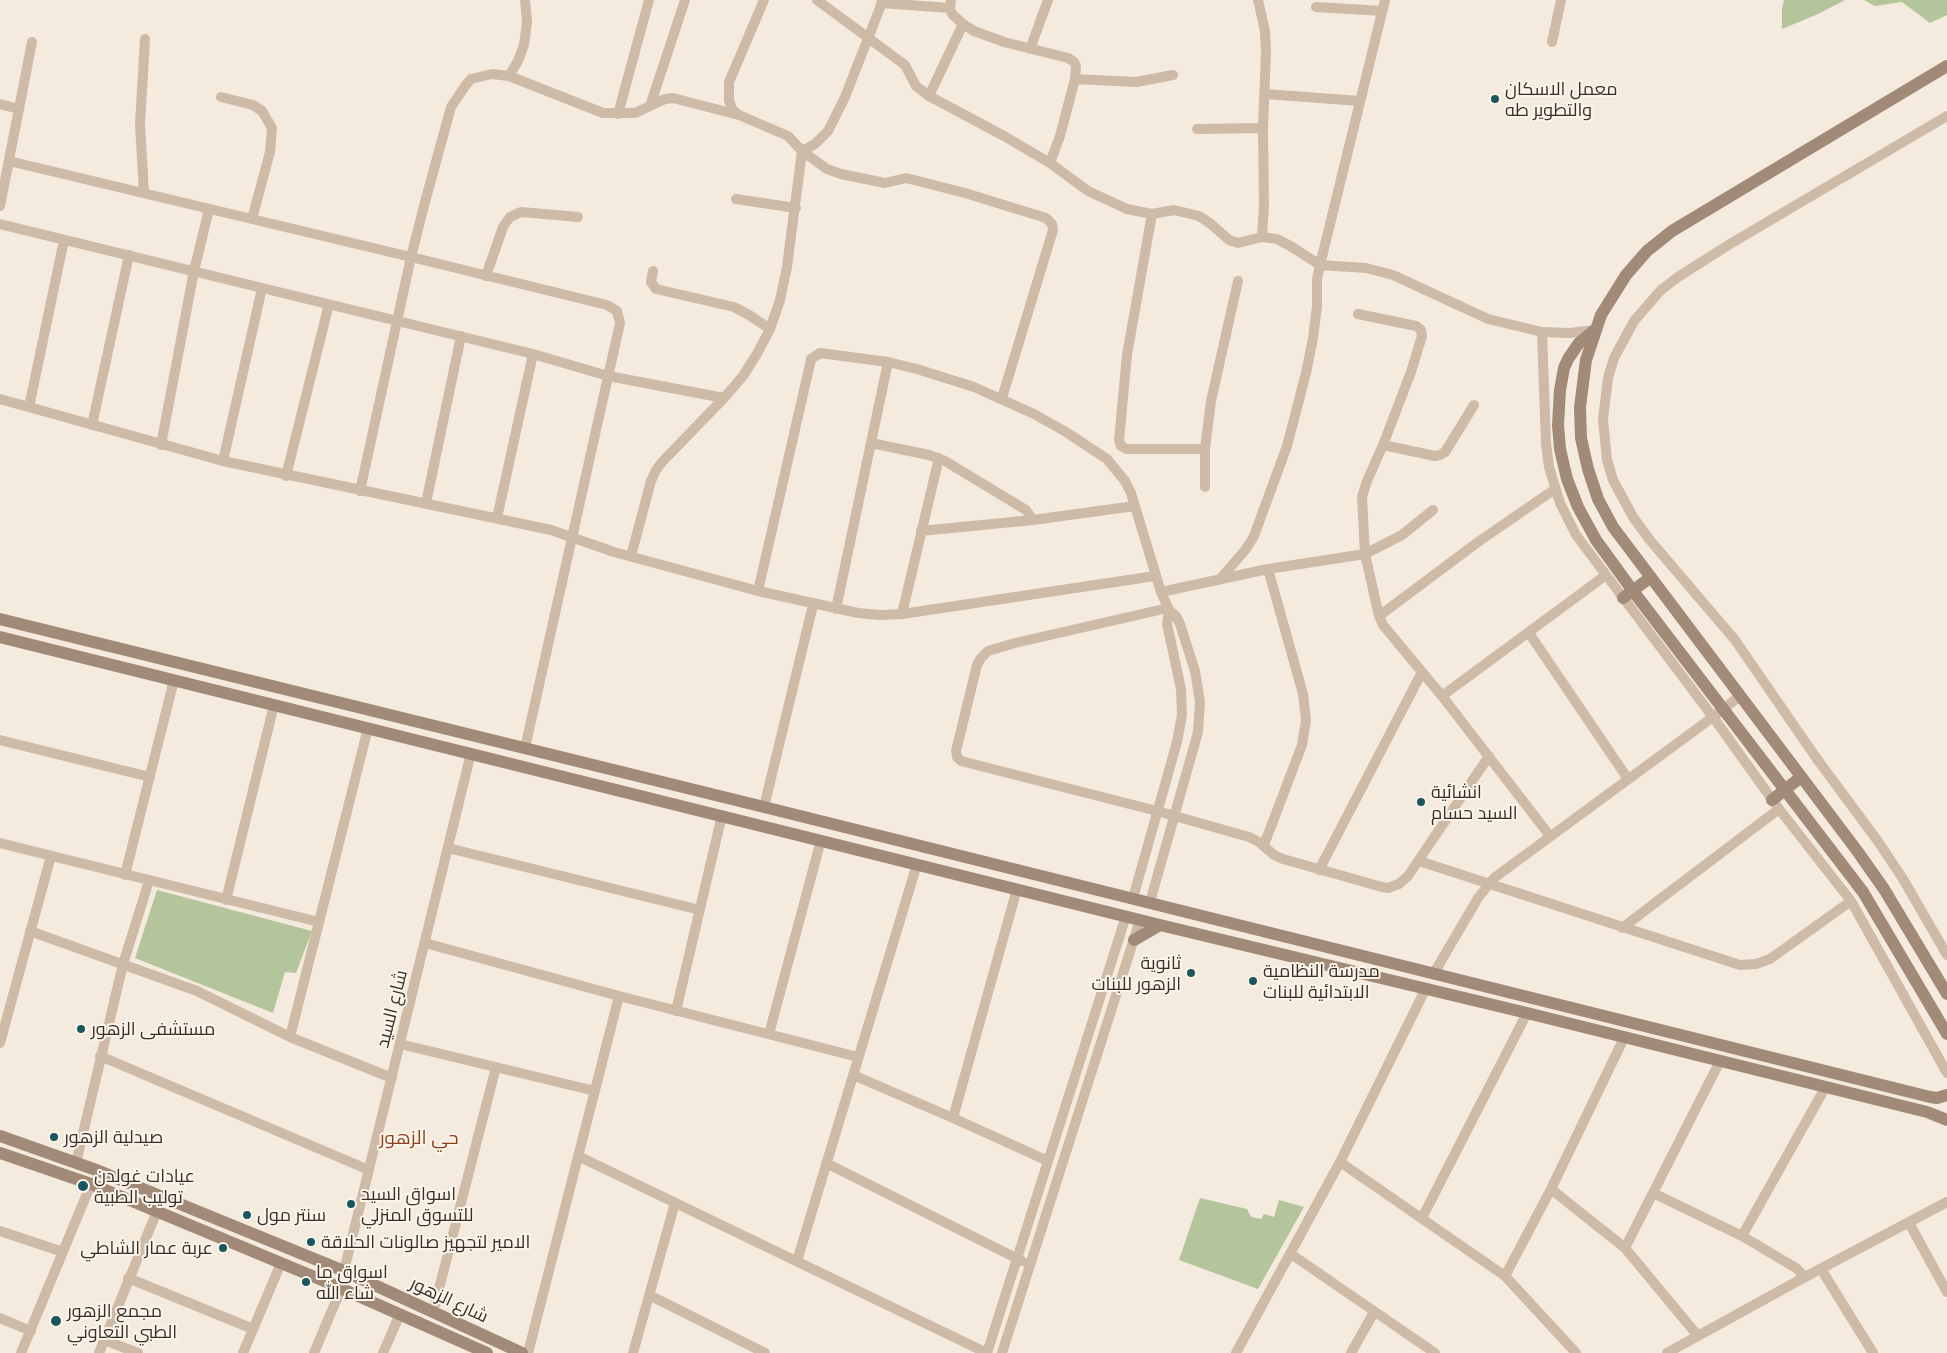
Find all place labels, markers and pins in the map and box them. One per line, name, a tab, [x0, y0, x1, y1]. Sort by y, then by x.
place label: معمل الاسكان والتطوير طه	[1505, 78, 1618, 120]
marker: معمل الاسكان والتطوير طه	[1489, 93, 1501, 105]
place label: انشائية السيد حسام	[1431, 781, 1518, 824]
marker: انشائية السيد حسام	[1415, 796, 1427, 808]
place label: ثانوية الزهور للبنات	[1091, 952, 1181, 994]
place label: مدرسة النظامية الابتدائية للبنات	[1263, 960, 1380, 1002]
marker: ثانوية الزهور للبنات	[1185, 967, 1197, 979]
marker: مدرسة النظامية الابتدائية للبنات	[1247, 975, 1259, 987]
place label: مستشفى الزهور	[91, 1018, 215, 1040]
marker: مستشفى الزهور	[75, 1023, 87, 1035]
place label: صيدلية الزهور	[64, 1126, 163, 1148]
marker: صيدلية الزهور	[48, 1131, 60, 1143]
place label: عيادات غولدن توليب الطبية	[94, 1165, 195, 1208]
marker: عيادات غولدن توليب الطبية	[76, 1179, 90, 1193]
place label: اسواق السيد للتسوق المنزلي	[361, 1183, 474, 1226]
marker: اسواق السيد للتسوق المنزلي	[345, 1198, 357, 1210]
place label: سنتر مول	[257, 1204, 326, 1226]
marker: سنتر مول	[241, 1209, 253, 1221]
place label: الامير لتجهيز صالونات الحلاقة	[321, 1231, 530, 1253]
marker: الامير لتجهيز صالونات الحلاقة	[305, 1236, 317, 1248]
place label: عربة عمار الشاطي	[80, 1237, 213, 1259]
marker: عربة عمار الشاطي	[217, 1242, 229, 1254]
place label: اسواق ما شاء الله	[316, 1261, 388, 1304]
marker: اسواق ما شاء الله	[300, 1276, 312, 1288]
place label: مجمع الزهور الطبي التعاوني	[67, 1300, 177, 1342]
marker: مجمع الزهور الطبي التعاوني	[49, 1314, 63, 1328]

